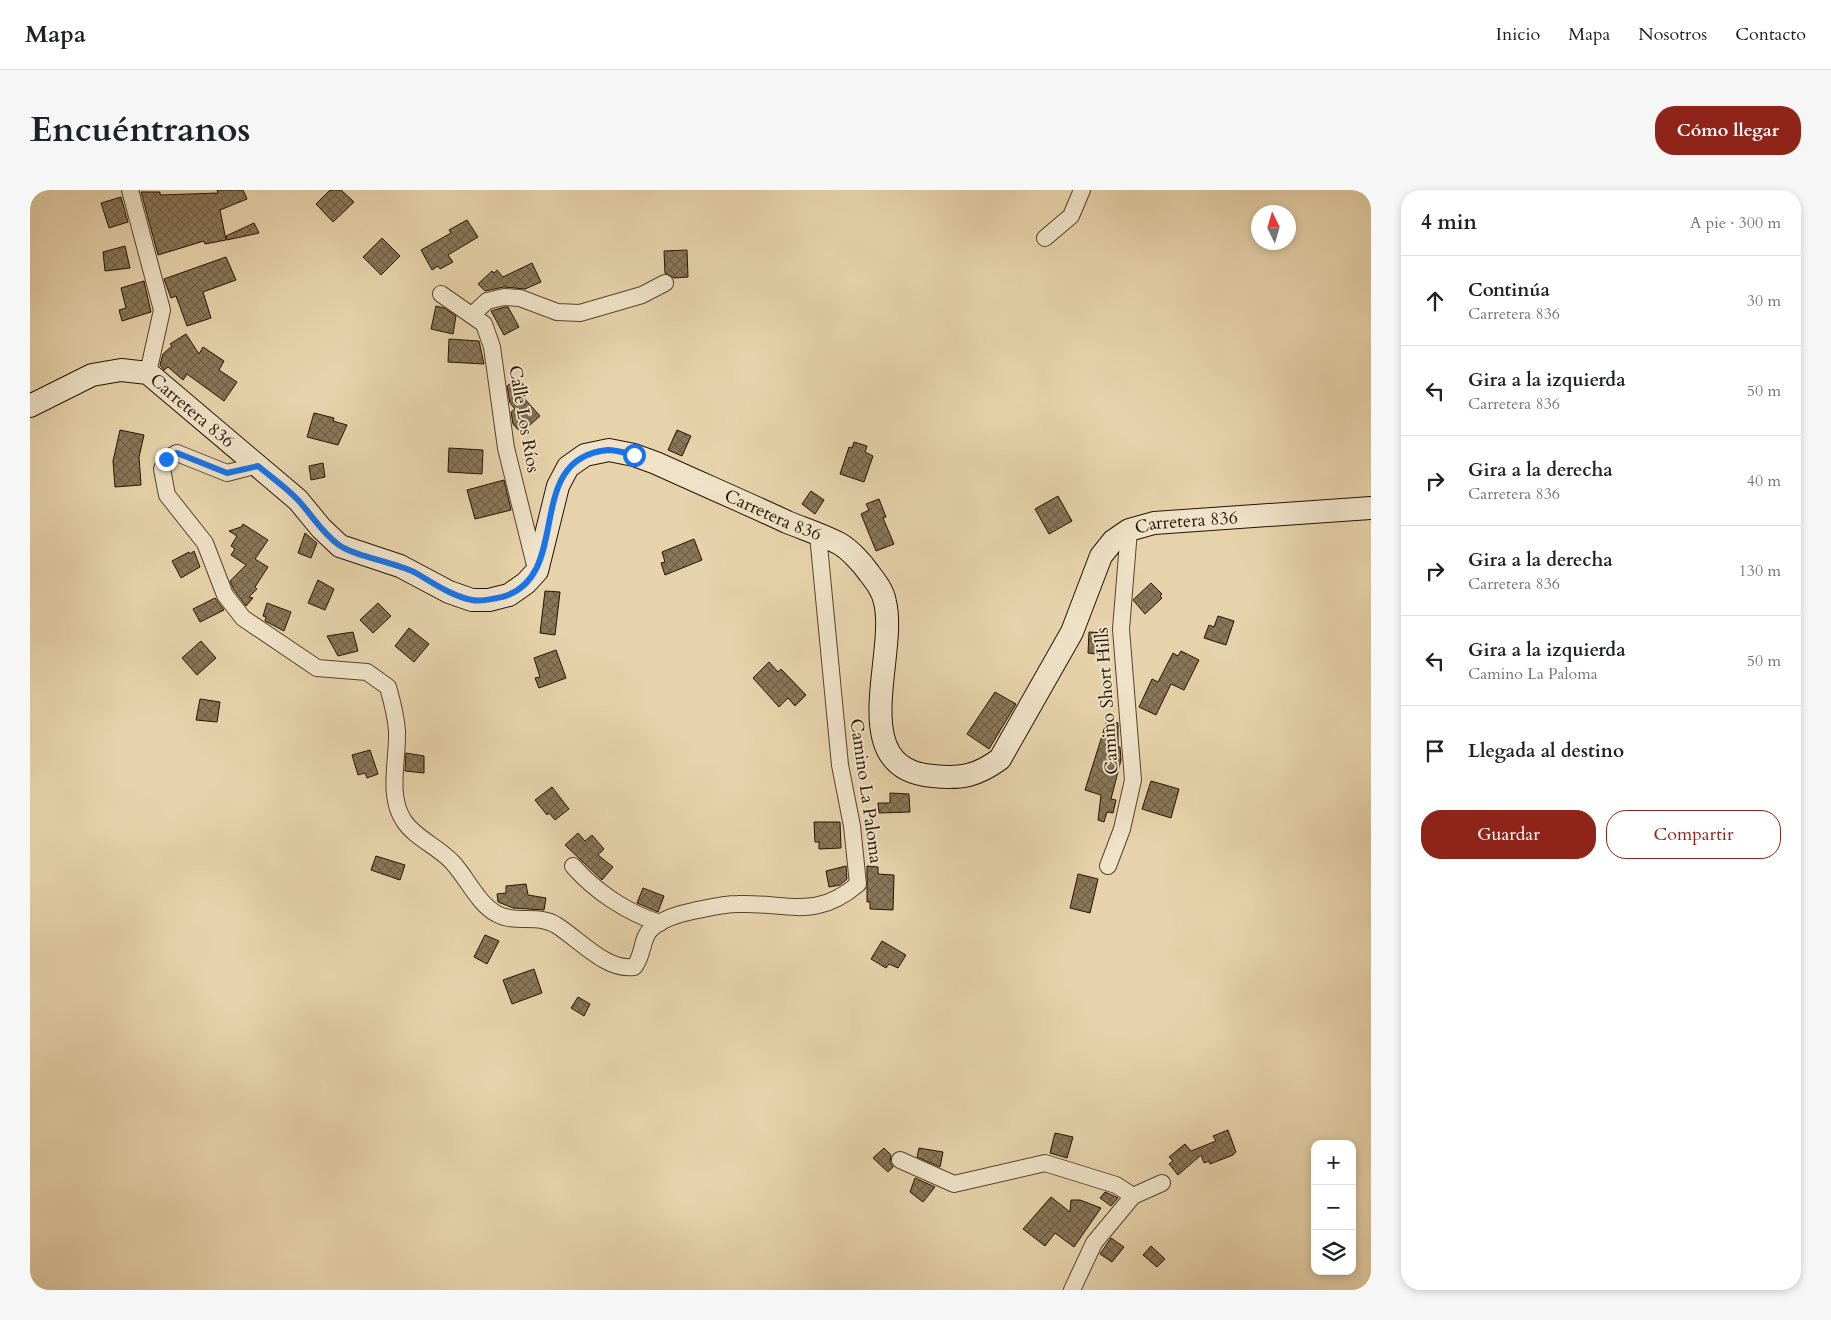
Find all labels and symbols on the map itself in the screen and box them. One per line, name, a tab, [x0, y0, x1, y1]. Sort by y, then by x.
north arrow	[1251, 205, 1296, 250]
street label: Calle Los Ríos	[502, 363, 546, 475]
street label: Carretera 836	[145, 367, 240, 454]
route start	[623, 444, 646, 467]
route end	[155, 448, 178, 471]
street label: Carretera 836	[721, 483, 825, 547]
street label: Carretera 836	[1132, 505, 1239, 540]
street label: Camino Short Hills	[1089, 626, 1125, 776]
street label: Camino La Paloma	[843, 717, 889, 865]

